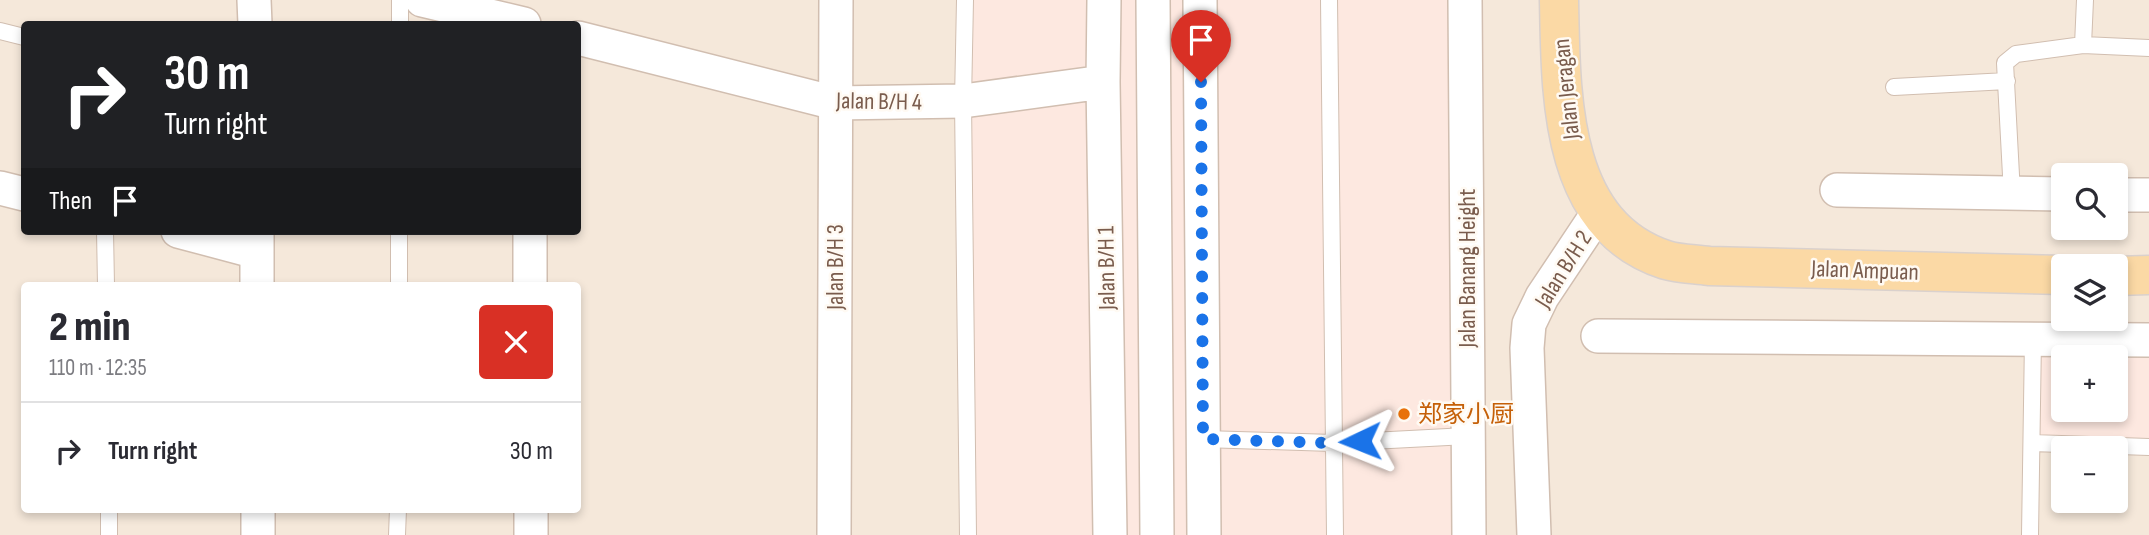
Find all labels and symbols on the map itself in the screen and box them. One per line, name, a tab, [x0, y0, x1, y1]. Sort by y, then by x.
pin	[1171, 10, 1231, 82]
street label: Jalan Jeragan	[1547, 37, 1586, 142]
street label: Jalan B/H 4	[835, 86, 922, 117]
street label: Jalan Banang Height	[1453, 189, 1482, 348]
street label: Jalan B/H 3	[821, 224, 850, 311]
street label: Jalan B/H 1	[1091, 225, 1122, 311]
street label: Jalan B/H 2	[1528, 225, 1598, 314]
street label: Jalan Ampuan	[1810, 254, 1919, 287]
place label: 郑家小厨	[1418, 400, 1514, 429]
position arrow	[1323, 404, 1397, 478]
marker: 郑家小厨	[1396, 406, 1412, 422]

